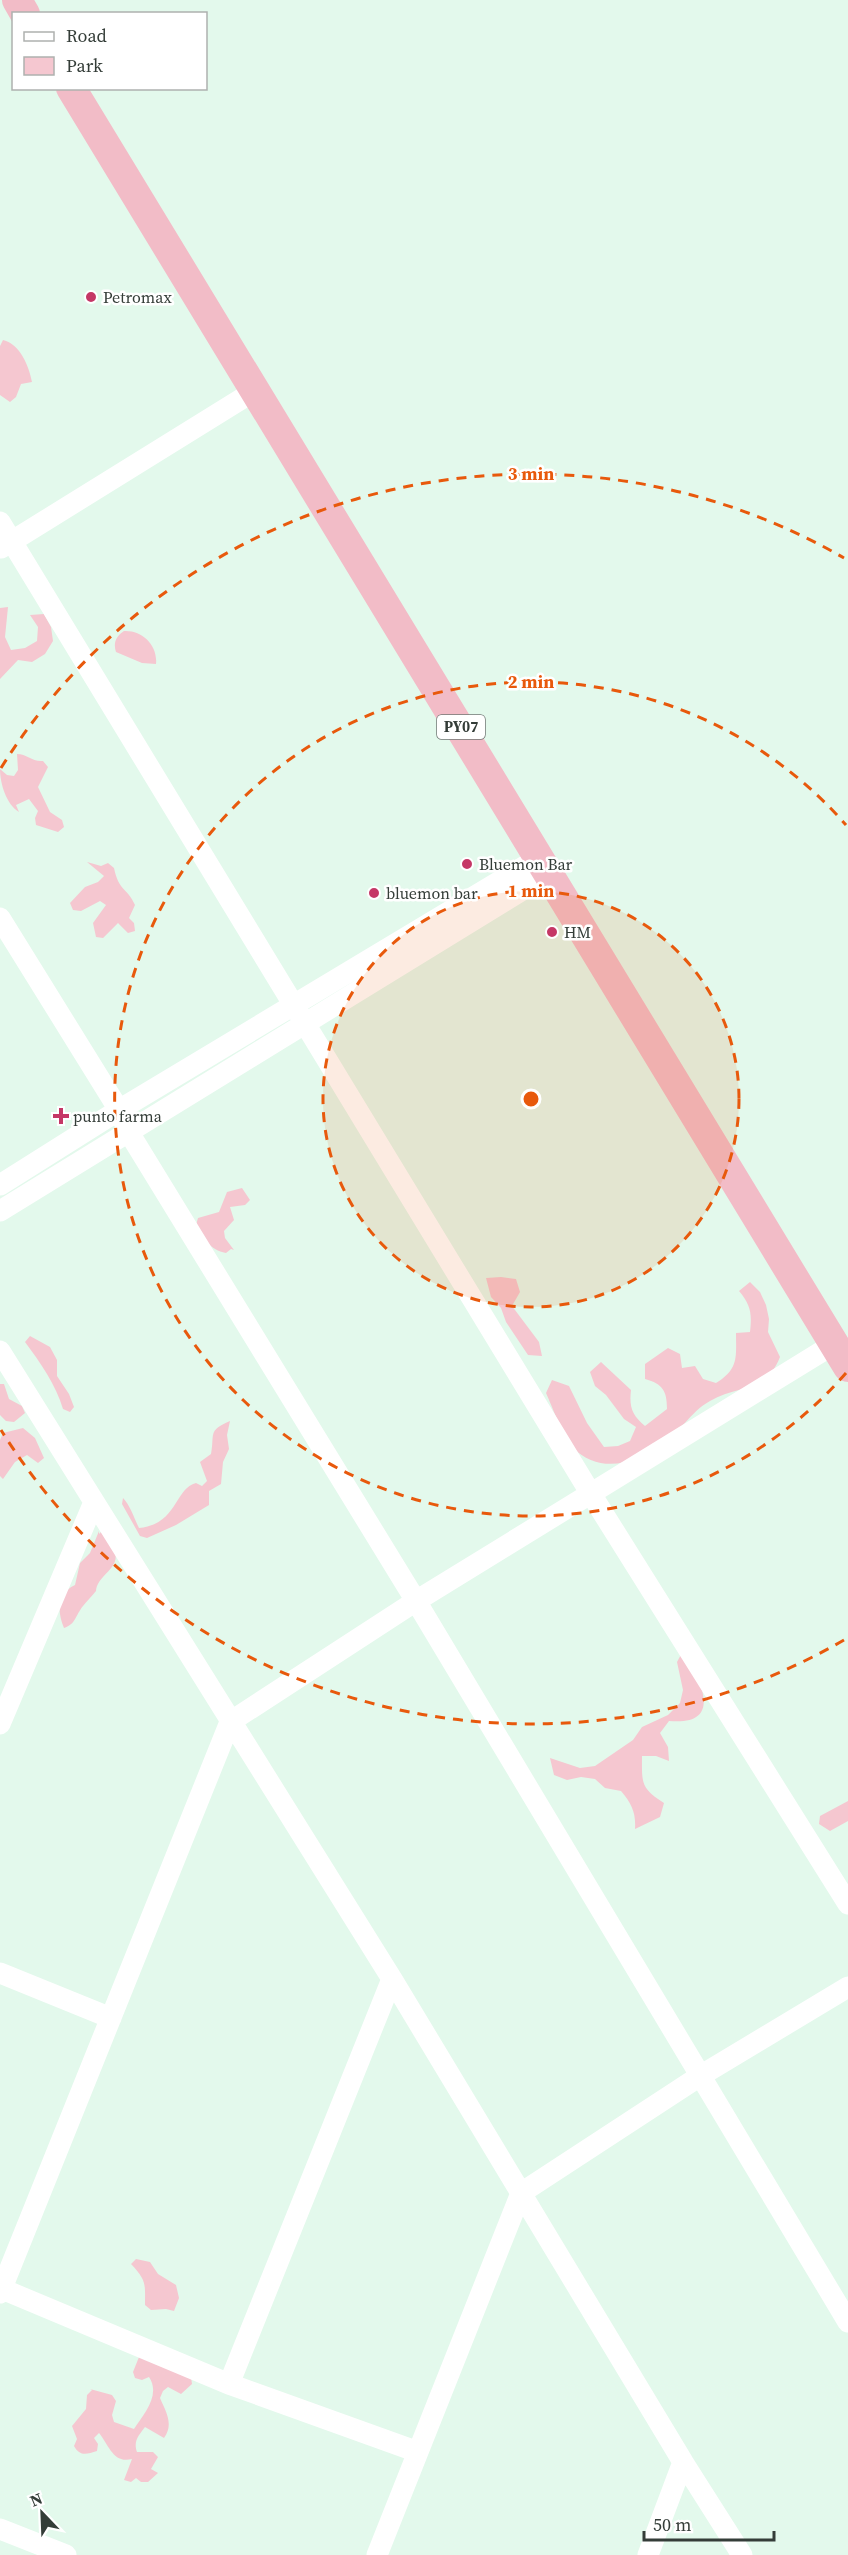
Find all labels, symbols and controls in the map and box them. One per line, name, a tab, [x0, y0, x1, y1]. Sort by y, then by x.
legend	[12, 12, 207, 90]
text: Road	[66, 23, 107, 48]
text: Park	[66, 53, 103, 78]
place label: Petromax	[103, 286, 172, 308]
marker: Petromax	[84, 290, 98, 304]
text: 3 min	[508, 461, 554, 486]
text: 2 min	[508, 669, 554, 694]
road number: PY07	[437, 715, 485, 739]
place label: Bluemon Bar	[479, 853, 573, 875]
marker: Bluemon Bar	[460, 857, 474, 871]
text: 1 min	[508, 878, 554, 903]
place label: bluemon bar	[386, 882, 478, 904]
marker: bluemon bar	[367, 886, 381, 900]
place label: HM	[564, 921, 591, 943]
marker: HM	[545, 925, 559, 939]
centre of rings	[521, 1089, 541, 1109]
place label: punto farma	[73, 1105, 163, 1127]
marker: punto farma	[54, 1109, 68, 1123]
north arrow	[12, 2483, 72, 2543]
text: N	[26, 2487, 46, 2512]
scale bar	[644, 2504, 774, 2542]
text: 50 m	[653, 2512, 691, 2537]

